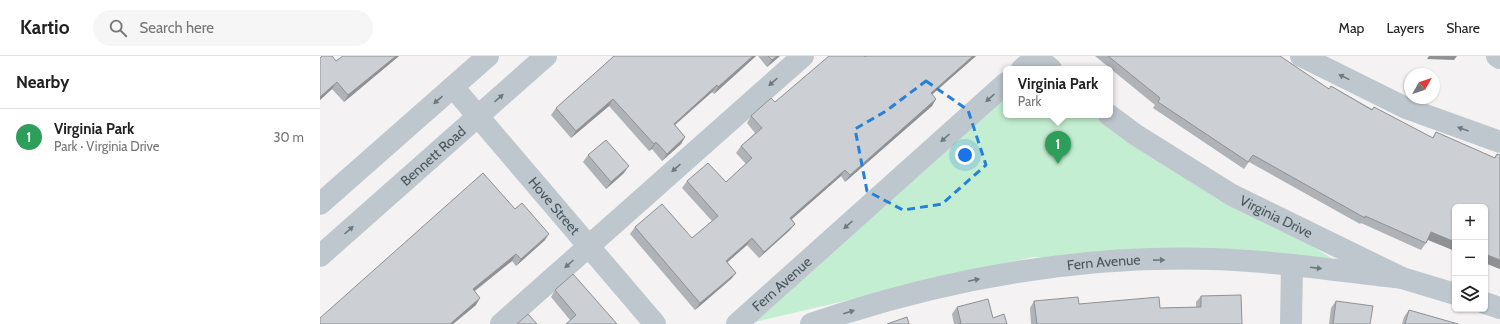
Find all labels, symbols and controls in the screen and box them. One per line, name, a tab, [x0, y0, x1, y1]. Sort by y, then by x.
search box	[93, 10, 373, 46]
text: Kartio	[20, 16, 69, 39]
icon: search	[107, 17, 129, 39]
text: Search here	[139, 19, 214, 37]
text: Map	[1339, 19, 1364, 37]
text: Layers	[1386, 19, 1424, 37]
text: Share	[1446, 19, 1480, 37]
popup	[1003, 66, 1113, 118]
north arrow	[1404, 68, 1440, 104]
text: Nearby	[16, 72, 69, 92]
one-way arrow	[1338, 74, 1350, 80]
text: Virginia Park	[1018, 75, 1098, 93]
one-way arrow	[769, 77, 778, 86]
one-way arrow	[494, 93, 504, 102]
one-way arrow	[985, 93, 995, 102]
text: Park	[1018, 93, 1041, 109]
one-way arrow	[432, 96, 443, 105]
text: Virginia Park	[54, 120, 134, 138]
street label: Bennett Road	[397, 122, 470, 190]
one-way arrow	[1457, 125, 1469, 131]
text: 1	[27, 129, 31, 145]
text: 30 m	[274, 129, 304, 145]
pin: 1	[1045, 131, 1071, 164]
one-way arrow	[940, 133, 950, 143]
text: Park · Virginia Drive	[54, 138, 159, 154]
your location	[955, 145, 975, 165]
one-way arrow	[671, 164, 682, 173]
street label: Hove Street	[525, 173, 584, 239]
street label: Virginia Drive	[1237, 191, 1316, 242]
map controls	[1452, 204, 1488, 312]
button: +	[1452, 204, 1488, 240]
one-way arrow	[843, 220, 853, 229]
one-way arrow	[344, 226, 354, 235]
button: −	[1452, 240, 1488, 276]
street label: Fern Avenue	[1066, 251, 1141, 274]
street label: Fern Avenue	[748, 253, 815, 315]
one-way arrow	[1153, 256, 1165, 263]
one-way arrow	[564, 260, 574, 269]
one-way arrow	[1310, 265, 1322, 271]
button: layers	[1452, 276, 1488, 312]
one-way arrow	[968, 277, 980, 283]
one-way arrow	[843, 309, 855, 315]

